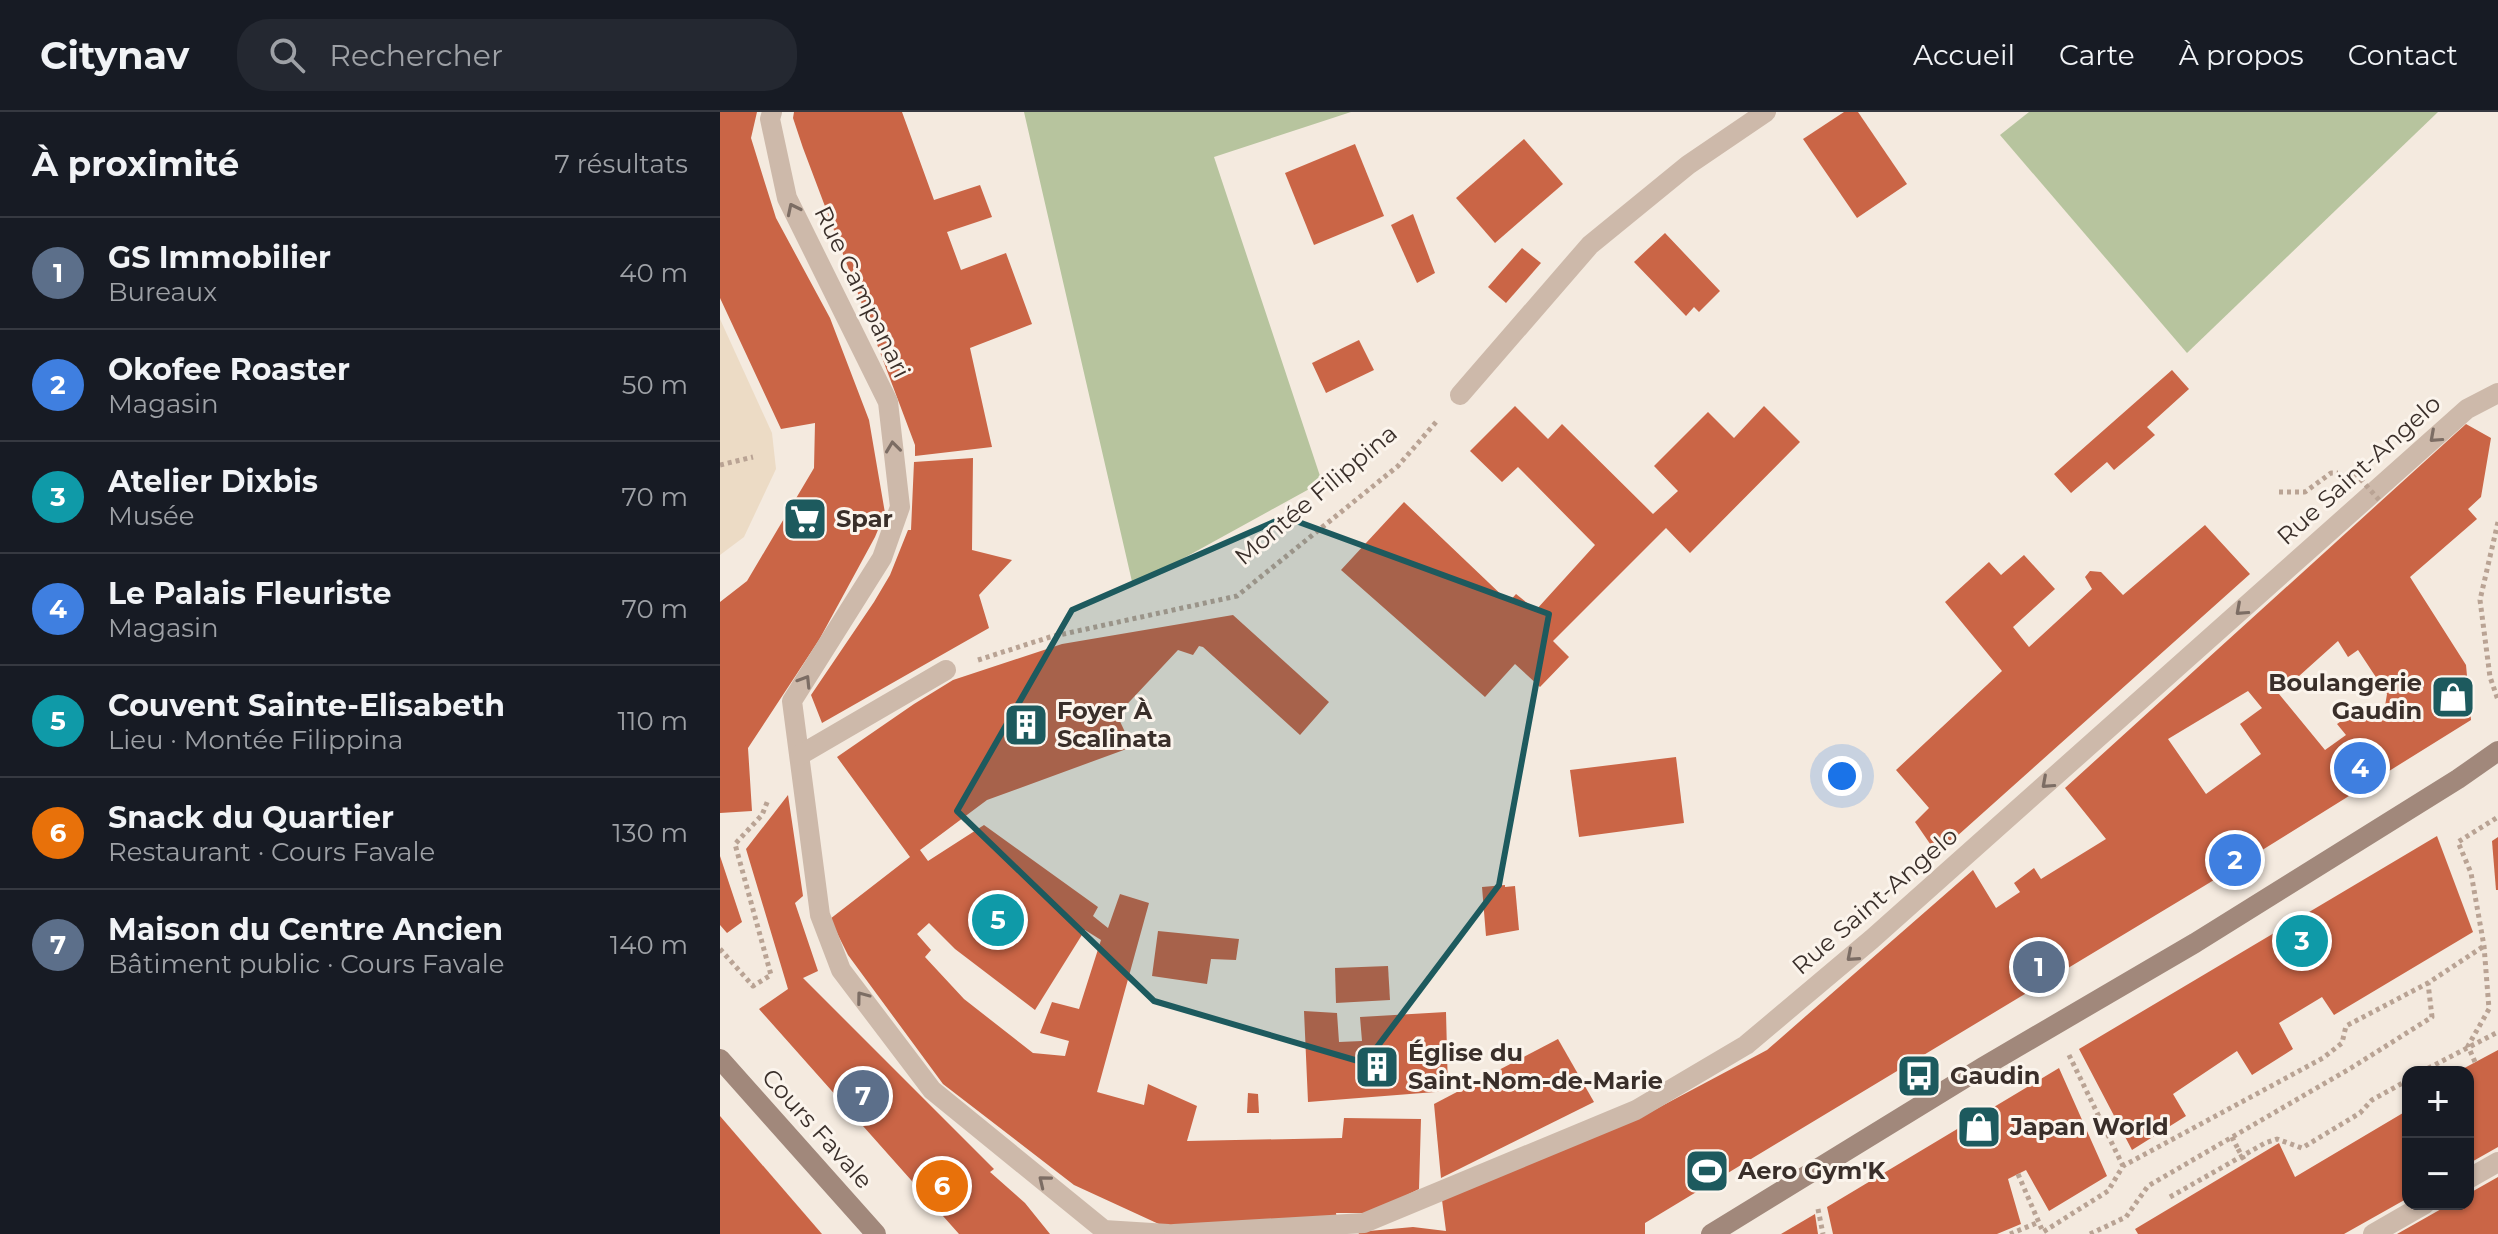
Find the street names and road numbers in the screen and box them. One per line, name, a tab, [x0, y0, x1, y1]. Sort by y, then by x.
street label: Rue Campanari	[808, 201, 917, 382]
street label: Rue Saint-Angelo	[2271, 389, 2446, 551]
street label: Montée Filippina	[1229, 418, 1403, 571]
street label: Rue Saint-Angelo	[1786, 821, 1963, 980]
street label: Cours Favale	[756, 1063, 879, 1195]

